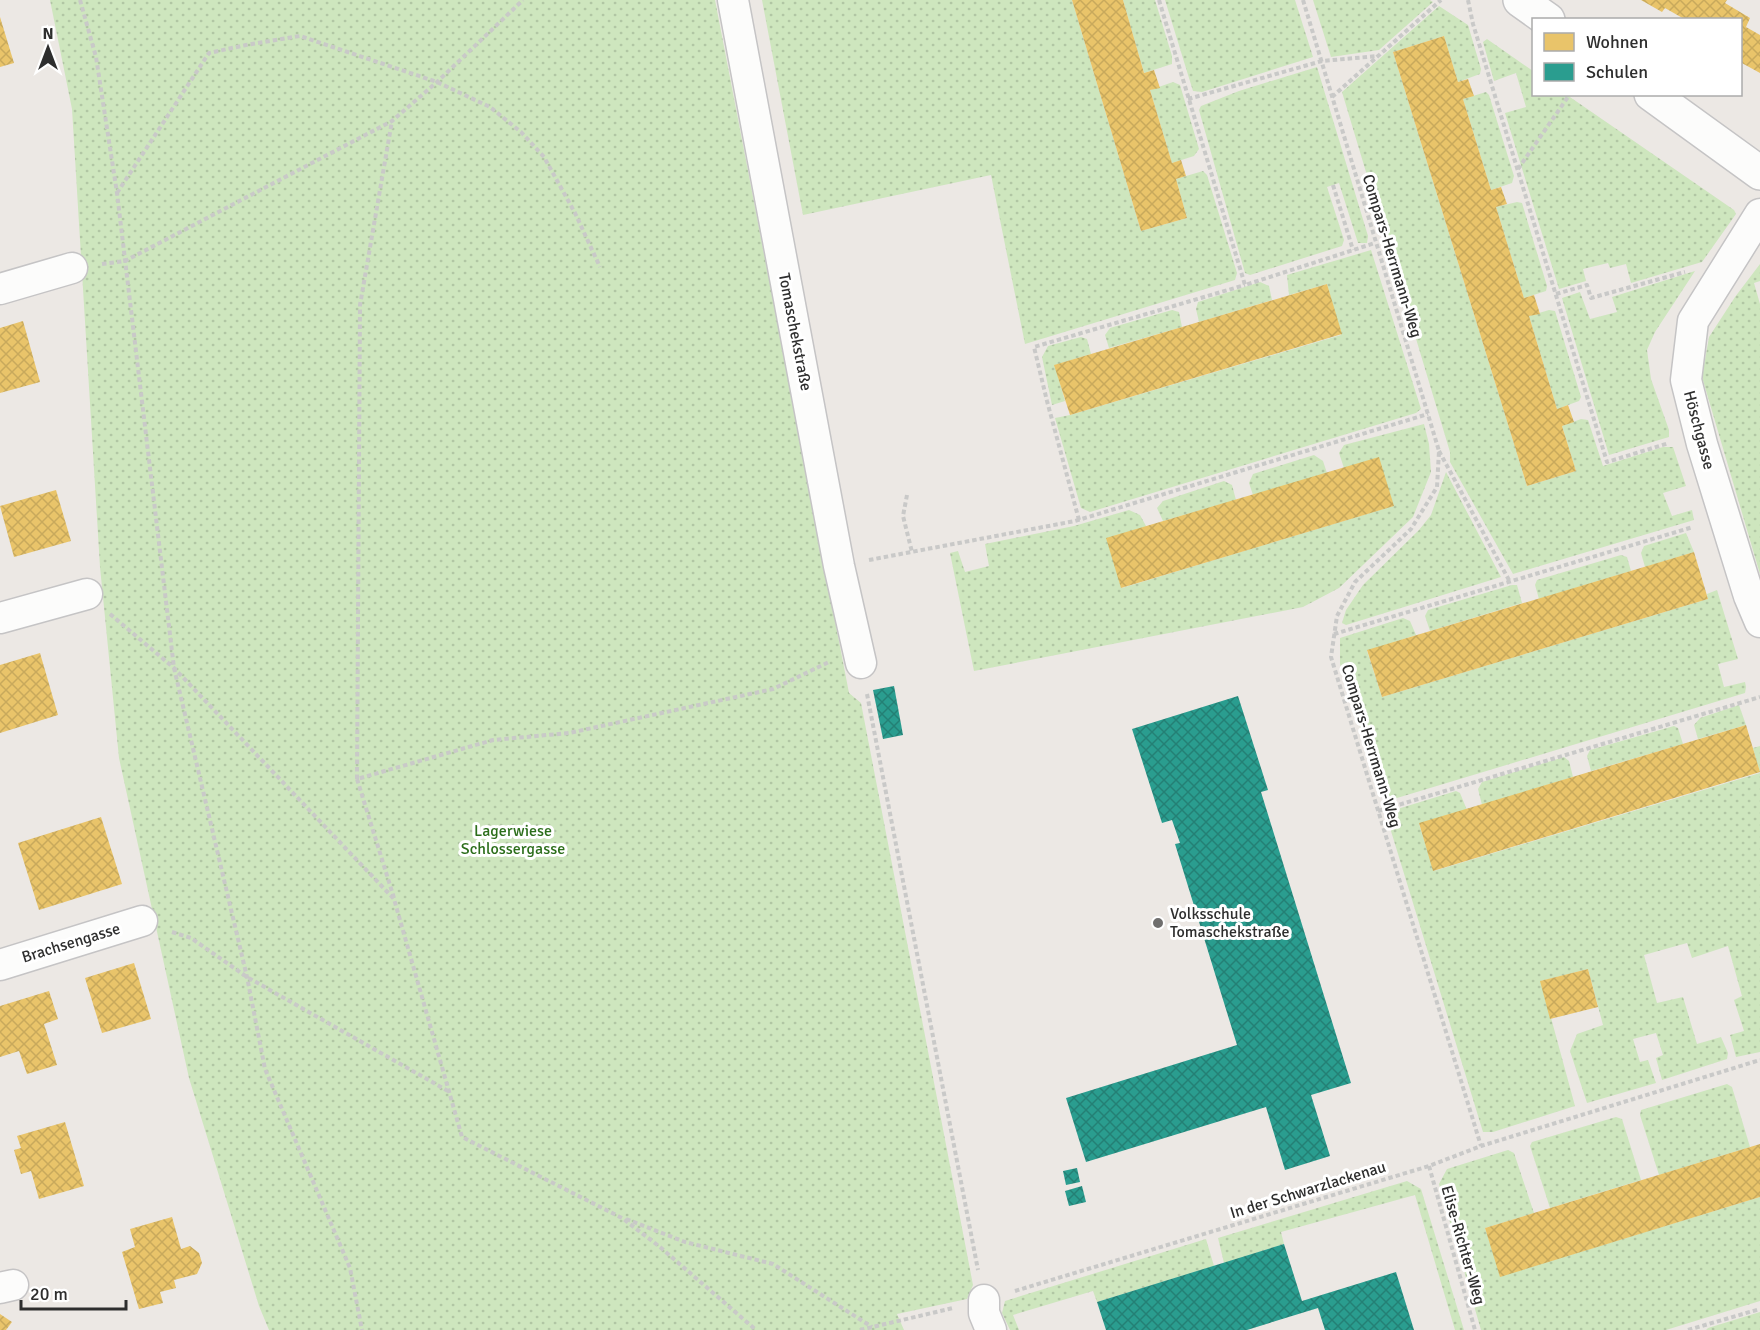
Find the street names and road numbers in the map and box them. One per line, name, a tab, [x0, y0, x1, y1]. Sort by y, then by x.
street label: Compars-Herrmann-Weg	[1358, 172, 1426, 340]
street label: Tomaschekstraße	[774, 271, 816, 393]
street label: Höschgasse	[1679, 388, 1719, 472]
street label: Compars-Herrmann-Weg	[1337, 662, 1405, 830]
street label: Brachsengasse	[19, 919, 123, 967]
street label: In der Schwarzlackenau	[1228, 1157, 1388, 1223]
street label: Elise-Richter-Weg	[1436, 1183, 1490, 1307]

